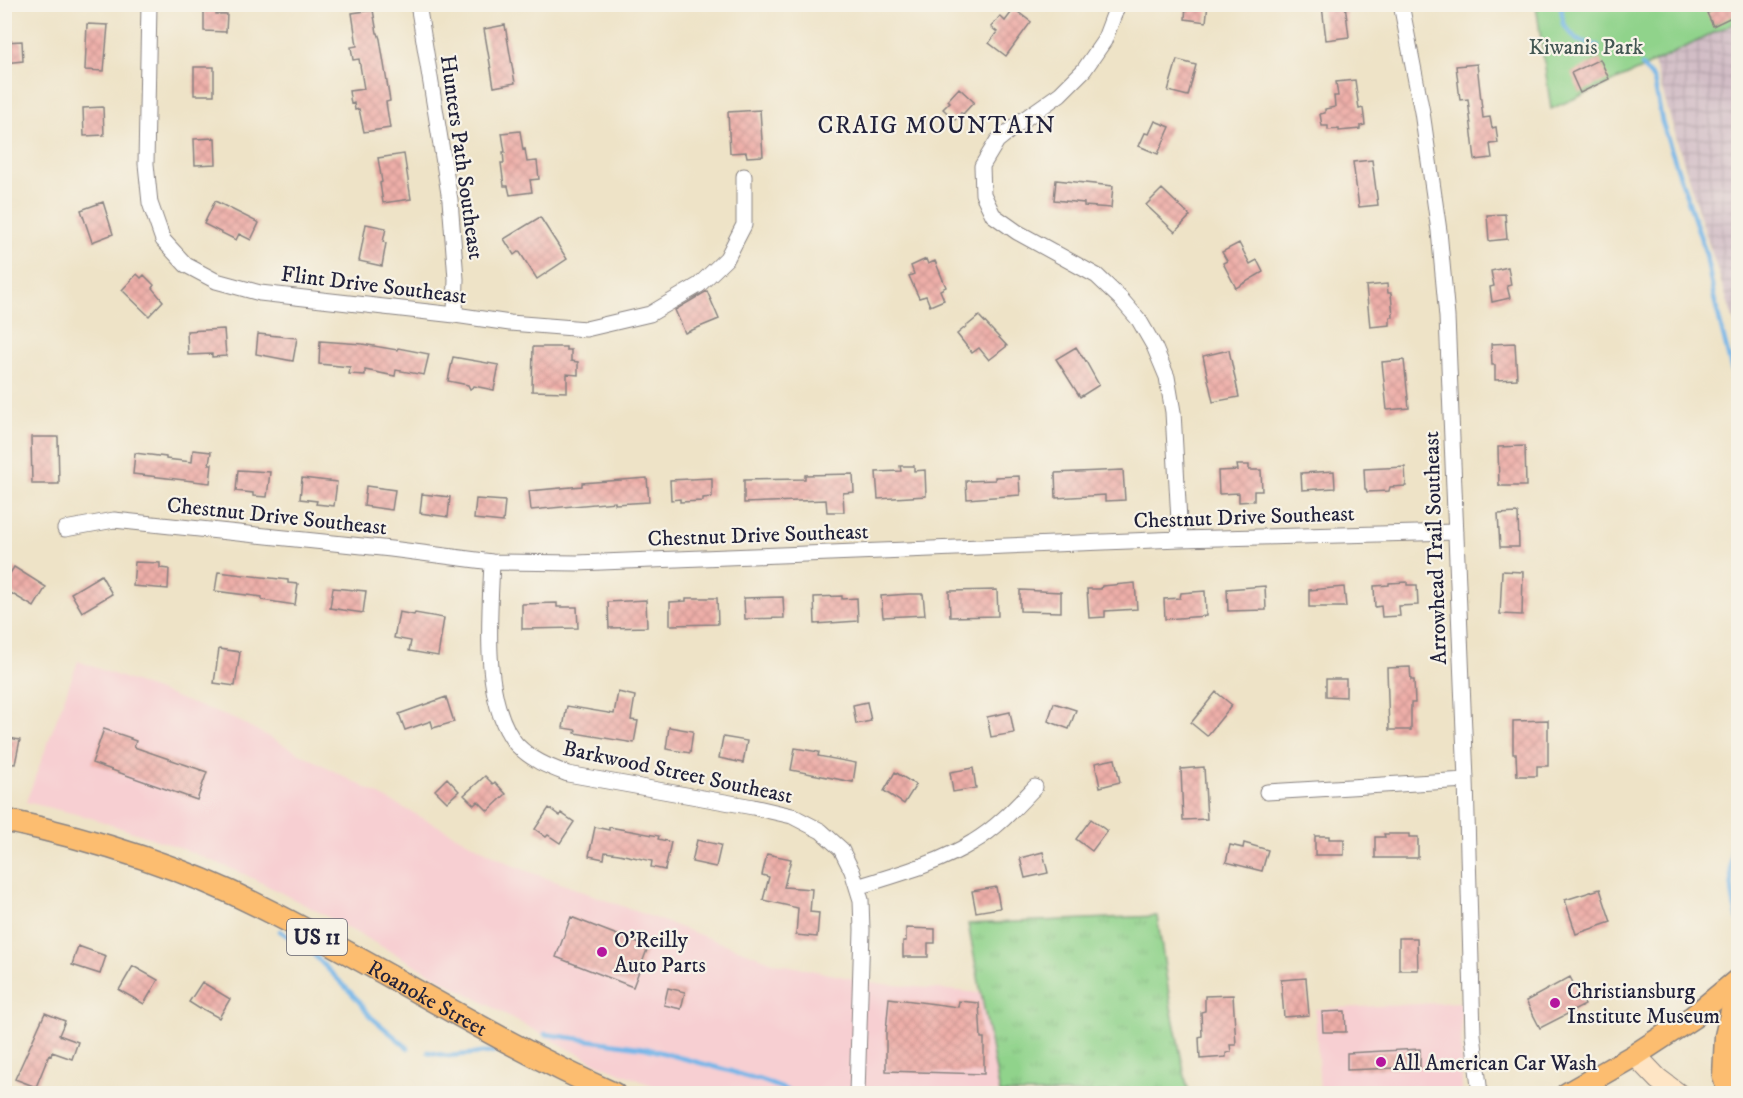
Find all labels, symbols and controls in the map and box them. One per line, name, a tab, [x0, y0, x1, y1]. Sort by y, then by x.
park label: Kiwanis Park	[1529, 34, 1644, 61]
street label: Hunters Path Southeast	[434, 53, 489, 261]
district label: CRAIG MOUNTAIN	[817, 111, 1057, 141]
street label: Flint Drive Southeast	[279, 261, 468, 310]
street label: Arrowhead Trail Southeast	[1418, 431, 1453, 665]
street label: Chestnut Drive Southeast	[165, 491, 388, 541]
street label: Chestnut Drive Southeast	[1133, 500, 1355, 535]
street label: Chestnut Drive Southeast	[647, 518, 869, 553]
street label: Barkwood Street Southeast	[560, 735, 795, 810]
road number: US 11	[287, 919, 347, 955]
place label: O'Reilly Auto Parts	[614, 927, 706, 979]
marker: O'Reilly Auto Parts	[595, 945, 609, 959]
street label: Roanoke Street	[362, 954, 492, 1043]
place label: Christiansburg Institute Museum	[1567, 978, 1720, 1030]
marker: Christiansburg Institute Museum	[1548, 996, 1562, 1010]
place label: All American Car Wash	[1393, 1050, 1598, 1077]
marker: All American Car Wash	[1374, 1055, 1388, 1069]

